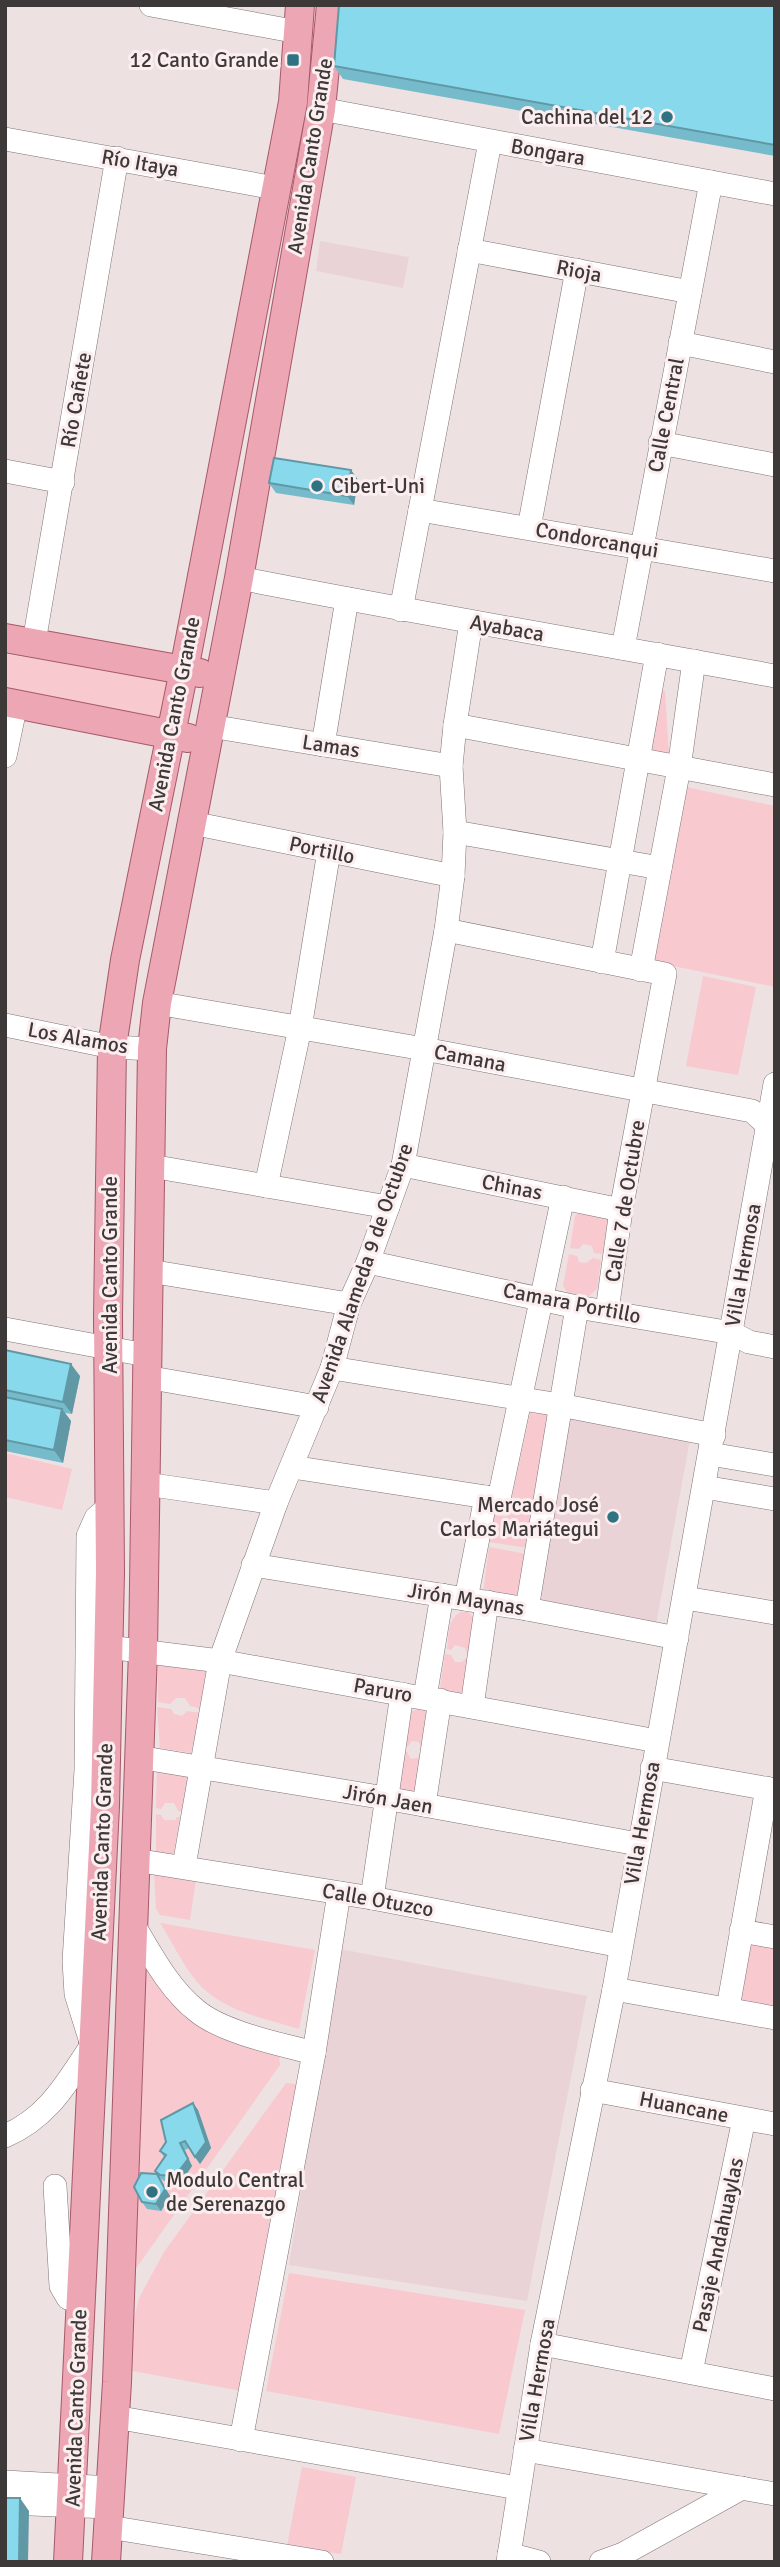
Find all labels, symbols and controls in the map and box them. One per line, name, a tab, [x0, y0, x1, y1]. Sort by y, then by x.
place label: 12 Canto Grande	[130, 47, 279, 73]
marker: 12 Canto Grande	[285, 52, 301, 68]
street label: Avenida Canto Grande	[282, 56, 338, 256]
place label: Cachina del 12	[521, 104, 653, 130]
marker: Cachina del 12	[659, 109, 675, 125]
street label: Bongara	[509, 133, 587, 171]
street label: Río Itaya	[99, 143, 181, 183]
street label: Rioja	[554, 254, 604, 288]
street label: Río Cañete	[55, 350, 97, 450]
street label: Calle Central	[642, 355, 690, 475]
place label: Cibert-Uni	[331, 473, 425, 499]
marker: Cibert-Uni	[309, 478, 325, 494]
street label: Condorcanqui	[533, 516, 661, 564]
street label: Ayabaca	[468, 609, 546, 647]
street label: Avenida Canto Grande	[142, 614, 206, 814]
street label: Lamas	[300, 729, 362, 763]
street label: Portillo	[287, 830, 357, 870]
street label: Los Alamos	[26, 1016, 130, 1060]
street label: Camana	[432, 1038, 508, 1078]
street label: Calle 7 de Octubre	[599, 1118, 651, 1284]
street label: Avenida Alameda 9 de Octubre	[305, 1140, 419, 1406]
street label: Chinas	[480, 1168, 544, 1206]
street label: Avenida Canto Grande	[97, 1176, 123, 1374]
street label: Villa Hermosa	[719, 1201, 767, 1329]
street label: Camara Portillo	[501, 1277, 643, 1329]
place label: Mercado José Carlos Mariátegui	[440, 1492, 599, 1542]
marker: Mercado José Carlos Mariátegui	[605, 1509, 621, 1525]
street label: Jirón Maynas	[406, 1577, 526, 1621]
street label: Paruro	[351, 1672, 415, 1708]
street label: Avenida Canto Grande	[86, 1743, 118, 1941]
street label: Villa Hermosa	[618, 1759, 666, 1887]
street label: Jirón Jaen	[341, 1778, 435, 1820]
street label: Calle Otuzco	[320, 1877, 436, 1923]
street label: Huancane	[637, 2086, 731, 2128]
street label: Pasaje Andahuaylas	[687, 2155, 749, 2335]
place label: Modulo Central de Serenazgo	[166, 2167, 304, 2217]
marker: Modulo Central de Serenazgo	[144, 2184, 160, 2200]
street label: Avenida Canto Grande	[60, 2309, 92, 2507]
street label: Villa Hermosa	[513, 2316, 561, 2444]

